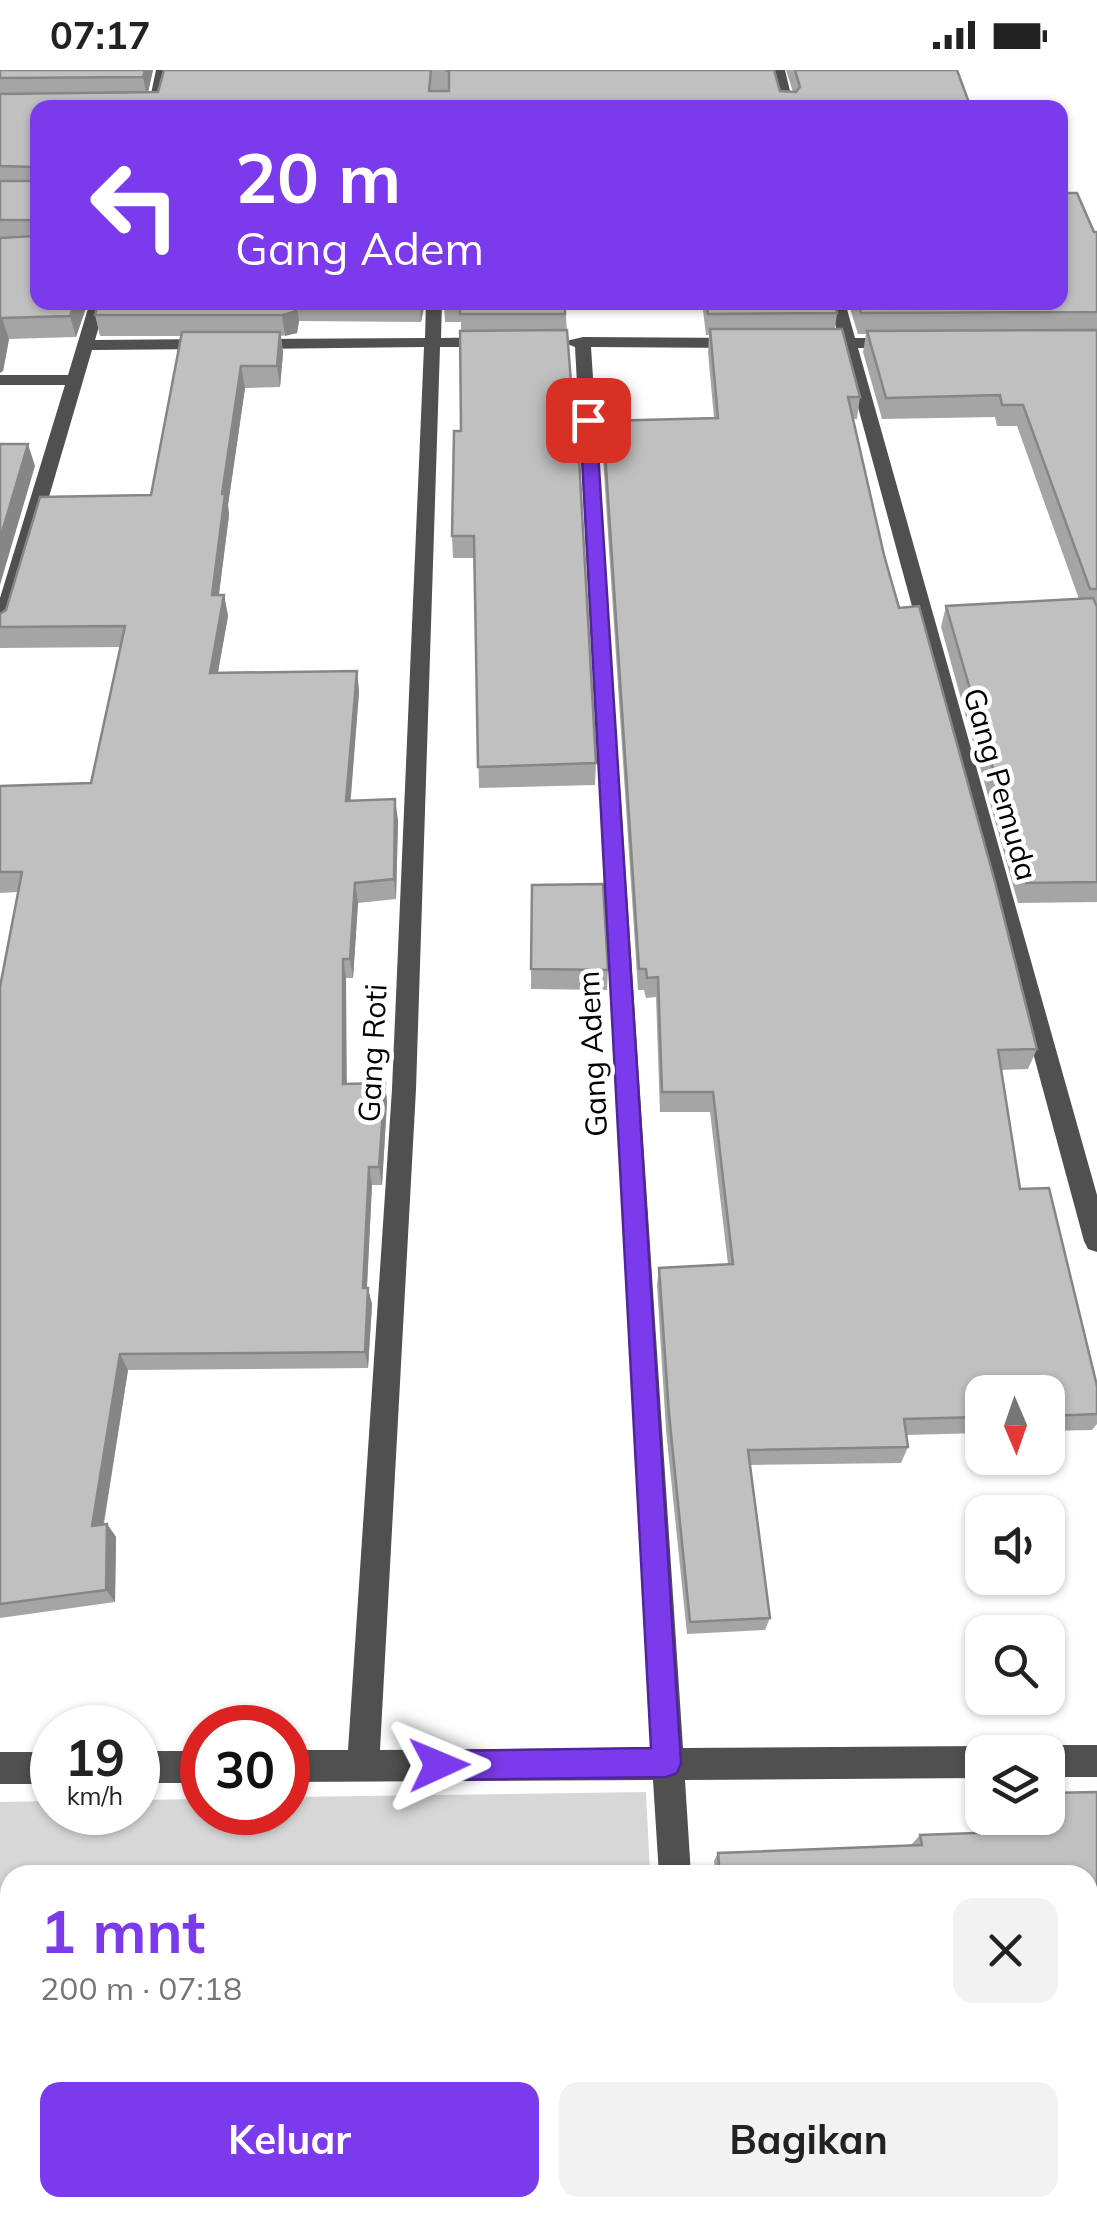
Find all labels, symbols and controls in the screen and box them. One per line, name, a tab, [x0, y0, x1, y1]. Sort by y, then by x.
text: 07:17	[50, 11, 151, 59]
text: 20 m	[235, 133, 401, 221]
icon: left	[70, 140, 200, 270]
text: Gang Adem	[235, 220, 484, 276]
pin	[546, 378, 631, 463]
icon: arrive	[561, 393, 616, 448]
street label: Gang Pemuda	[955, 683, 1047, 885]
street label: Gang Adem	[569, 970, 615, 1138]
street label: Gang Roti	[349, 983, 395, 1123]
north arrow	[965, 1375, 1065, 1475]
map controls	[965, 1375, 1065, 1835]
button: sound	[965, 1495, 1065, 1595]
button: search	[965, 1615, 1065, 1715]
speed limit sign: 30	[180, 1705, 310, 1835]
position arrow	[387, 1713, 491, 1817]
text: 19	[65, 1726, 125, 1789]
button: layers	[965, 1735, 1065, 1835]
text: km/h	[67, 1780, 123, 1811]
text: 1 mnt	[40, 1893, 205, 1968]
button: close	[953, 1898, 1058, 2003]
text: 200 m · 07:18	[40, 1968, 242, 2008]
button: Keluar	[40, 2082, 539, 2197]
button: Bagikan	[559, 2082, 1058, 2197]

